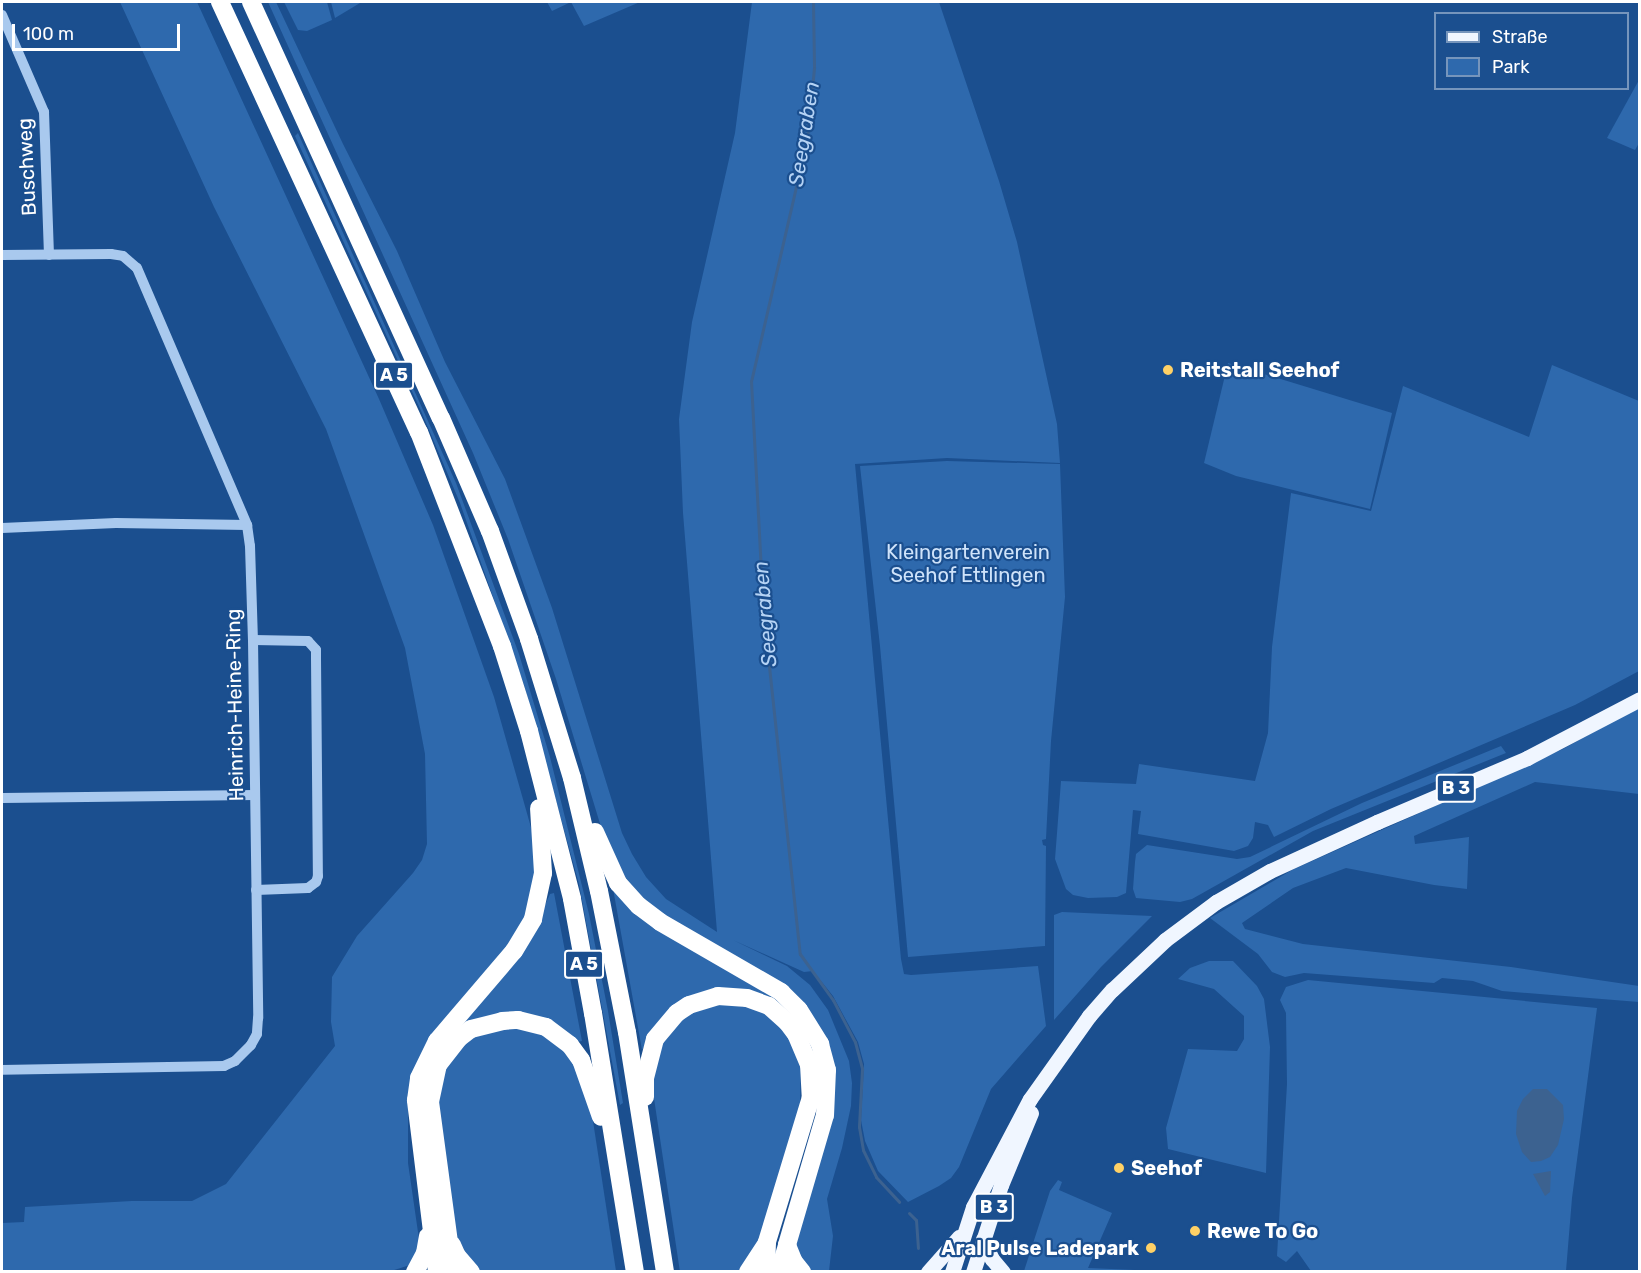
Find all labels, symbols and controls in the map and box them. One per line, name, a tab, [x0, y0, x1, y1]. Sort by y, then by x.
scale bar	[15, 12, 183, 50]
legend	[1434, 12, 1629, 90]
text: 100 m	[23, 23, 74, 45]
text: Straße	[1492, 26, 1548, 48]
text: Park	[1492, 56, 1529, 78]
water label: Seegraben	[783, 80, 825, 188]
street label: Buschweg	[12, 118, 42, 216]
place label: Reitstall Seehof	[1180, 358, 1339, 382]
road number: A 5	[373, 360, 415, 390]
marker: Reitstall Seehof	[1161, 363, 1175, 377]
park label: Kleingartenverein Seehof Ettlingen	[886, 540, 1050, 587]
water label: Seegraben	[748, 560, 782, 668]
street label: Heinrich-Heine-Ring	[221, 608, 249, 802]
road number: B 3	[1435, 773, 1477, 803]
road number: A 5	[563, 949, 605, 979]
place label: Seehof	[1131, 1156, 1202, 1180]
marker: Seehof	[1112, 1161, 1126, 1175]
road number: B 3	[973, 1192, 1015, 1222]
place label: Rewe To Go	[1207, 1219, 1319, 1243]
marker: Rewe To Go	[1188, 1224, 1202, 1238]
place label: Aral Pulse Ladepark	[941, 1236, 1139, 1260]
marker: Aral Pulse Ladepark	[1144, 1241, 1158, 1255]

